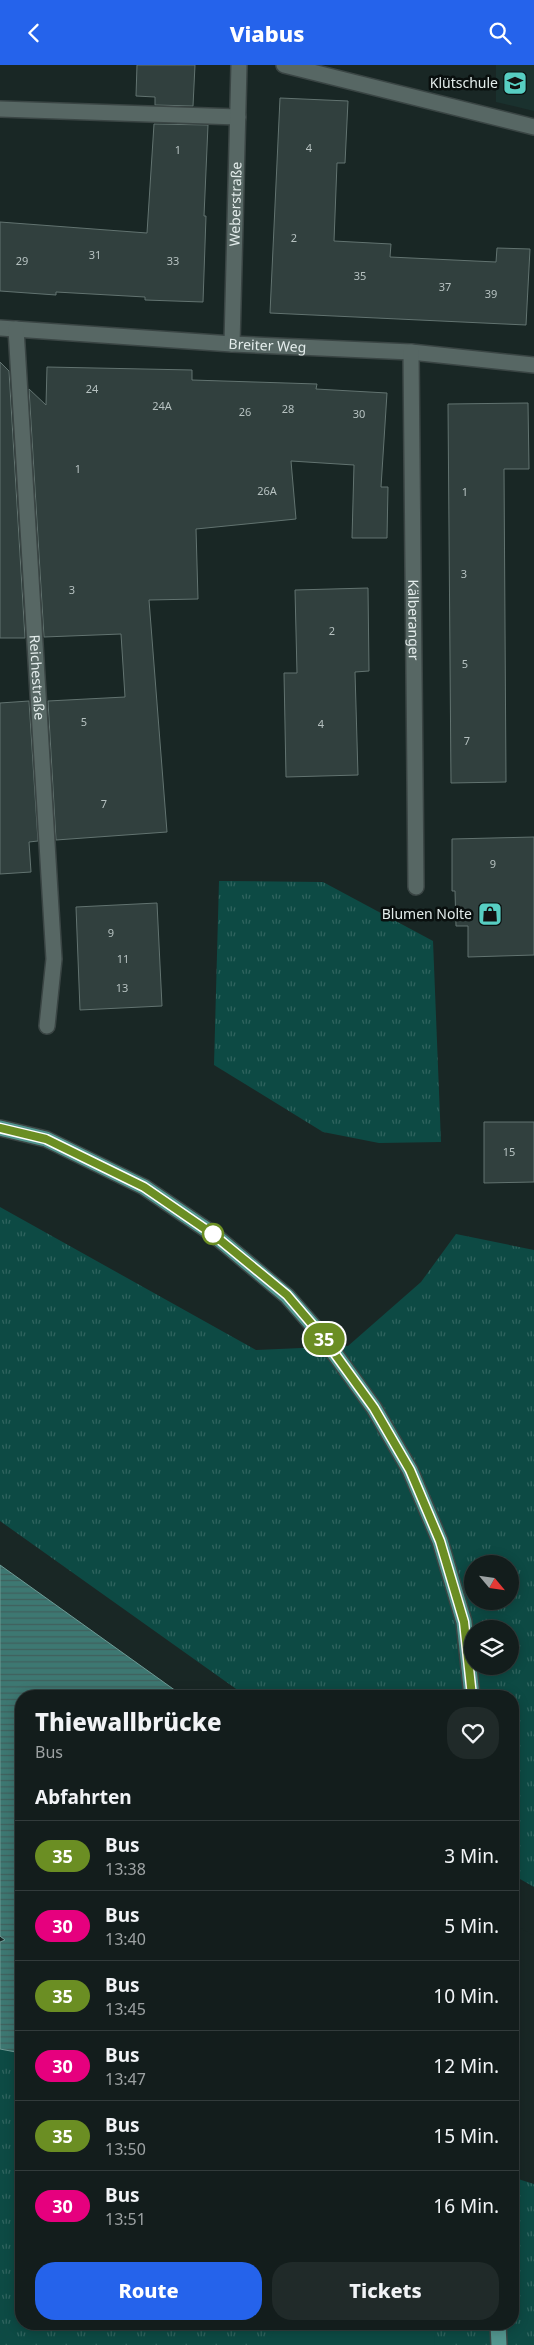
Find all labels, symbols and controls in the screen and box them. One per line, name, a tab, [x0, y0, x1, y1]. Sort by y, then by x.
text: Viabus	[230, 18, 304, 48]
icon: back	[20, 19, 48, 47]
icon: search	[486, 19, 514, 47]
school or university icon: Klütschule	[502, 70, 528, 96]
place label: Klütschule	[430, 73, 498, 92]
house number: 4	[306, 140, 313, 155]
house number: 1	[175, 142, 181, 157]
street label: Weberstraße	[224, 161, 246, 247]
house number: 2	[291, 230, 297, 245]
house number: 31	[89, 247, 101, 262]
house number: 29	[16, 253, 28, 268]
house number: 33	[167, 253, 179, 268]
house number: 35	[354, 268, 366, 283]
house number: 37	[439, 279, 451, 294]
house number: 39	[485, 286, 497, 301]
street label: Breiter Weg	[228, 334, 307, 356]
house number: 24	[86, 381, 99, 396]
house number: 24A	[152, 398, 173, 413]
house number: 28	[282, 401, 294, 416]
house number: 26	[239, 404, 251, 419]
house number: 30	[353, 406, 365, 421]
house number: 1	[75, 461, 81, 476]
house number: 26A	[257, 483, 278, 498]
house number: 1	[462, 484, 468, 499]
house number: 3	[461, 566, 467, 581]
street label: Kälberanger	[404, 579, 424, 661]
house number: 3	[69, 582, 75, 597]
house number: 2	[329, 623, 335, 638]
street label: Reichestraße	[25, 634, 50, 721]
house number: 5	[462, 656, 468, 671]
house number: 5	[81, 714, 87, 729]
house number: 4	[318, 716, 325, 731]
house number: 7	[464, 733, 470, 748]
house number: 7	[101, 796, 107, 811]
house number: 9	[490, 856, 496, 871]
shop icon: Blumen Nolte	[477, 901, 503, 927]
place label: Blumen Nolte	[382, 904, 472, 923]
house number: 9	[108, 925, 114, 940]
house number: 11	[117, 951, 129, 966]
house number: 13	[116, 980, 128, 995]
house number: 15	[503, 1144, 515, 1159]
unlabelled marker	[202, 1223, 224, 1245]
line badge: 35	[302, 1323, 346, 1355]
text: 35	[314, 1327, 334, 1351]
north arrow	[464, 1555, 519, 1610]
map controls	[464, 1555, 519, 1675]
button: layers	[464, 1620, 519, 1675]
text: Thiewallbrücke	[35, 1705, 222, 1738]
button: heart	[447, 1707, 499, 1759]
text: Bus	[35, 1741, 63, 1763]
text: Abfahrten	[35, 1784, 132, 1810]
text: Bus	[105, 1832, 140, 1858]
text: 3 Min.	[444, 1843, 499, 1869]
text: 35	[52, 1844, 73, 1868]
text: 13:38	[105, 1858, 146, 1880]
text: Bus	[105, 1902, 140, 1928]
text: 5 Min.	[444, 1913, 499, 1939]
text: 30	[52, 1914, 73, 1938]
text: 13:40	[105, 1928, 146, 1950]
text: Bus	[105, 1972, 140, 1998]
text: 10 Min.	[433, 1983, 499, 2009]
text: 35	[52, 1984, 73, 2008]
text: 13:45	[105, 1998, 146, 2020]
text: Bus	[105, 2042, 140, 2068]
text: 12 Min.	[433, 2053, 499, 2079]
text: 30	[52, 2054, 73, 2078]
text: 13:47	[105, 2068, 146, 2090]
text: Bus	[105, 2112, 140, 2138]
text: 15 Min.	[433, 2123, 499, 2149]
text: 35	[52, 2124, 73, 2148]
text: 13:50	[105, 2138, 146, 2160]
text: Bus	[105, 2182, 140, 2208]
text: 16 Min.	[433, 2193, 499, 2219]
text: 30	[52, 2194, 73, 2218]
text: 13:51	[105, 2208, 146, 2230]
button: Route	[35, 2262, 262, 2320]
button: Tickets	[272, 2262, 499, 2320]

